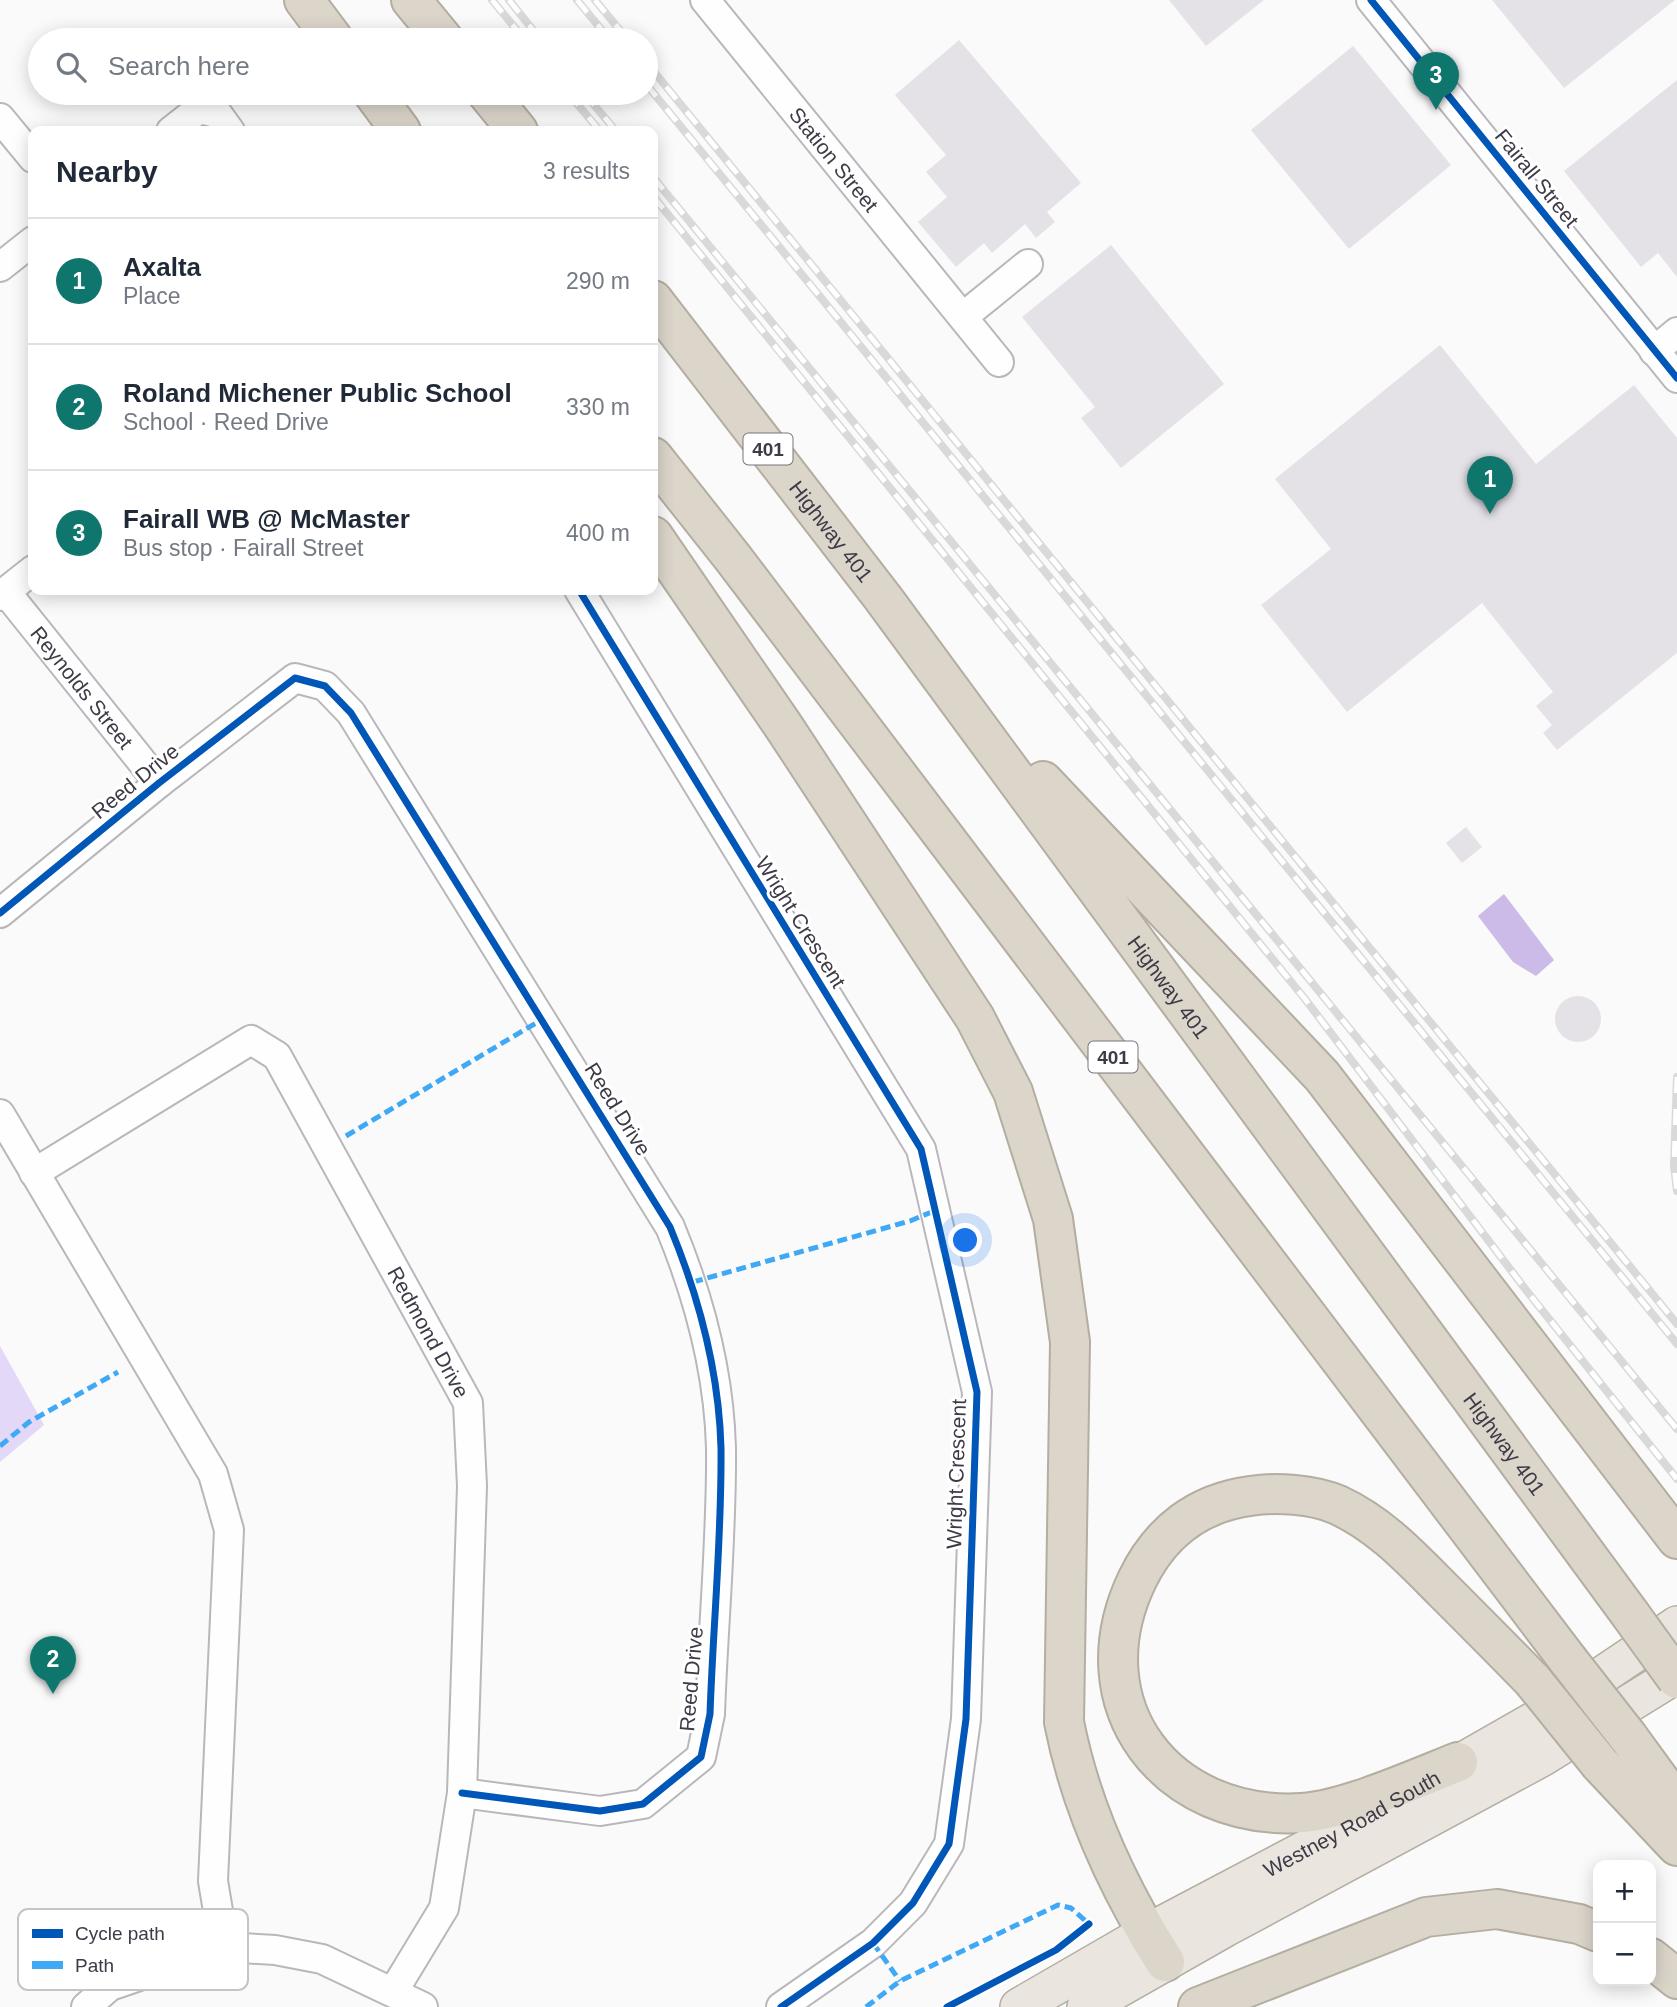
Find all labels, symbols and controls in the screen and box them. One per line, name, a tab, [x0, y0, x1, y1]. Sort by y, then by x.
search box	[28, 28, 658, 105]
icon: search	[52, 48, 90, 86]
text: Search here	[108, 51, 250, 81]
pin: 3	[1413, 52, 1459, 110]
street label: Station Street	[785, 102, 883, 216]
street label: Fairall Street	[1491, 125, 1583, 232]
text: Nearby	[56, 155, 158, 188]
text: 3 results	[543, 158, 630, 184]
text: Axalta	[123, 252, 201, 282]
text: 1	[73, 268, 85, 294]
text: 290 m	[566, 268, 630, 294]
text: Place	[123, 283, 181, 309]
text: Roland Michener Public School	[123, 378, 512, 408]
text: 2	[73, 394, 85, 420]
text: 330 m	[566, 394, 630, 420]
text: School · Reed Drive	[123, 409, 329, 435]
road number: 401	[744, 433, 792, 464]
pin: 1	[1467, 456, 1513, 514]
street label: Highway 401	[785, 476, 878, 586]
text: Fairall WB @ McMaster	[123, 504, 410, 534]
text: 3	[73, 520, 85, 546]
text: 400 m	[566, 520, 630, 546]
text: Bus stop · Fairall Street	[123, 535, 363, 561]
street label: Reynolds Street	[27, 622, 138, 753]
street label: Reed Drive	[87, 739, 183, 823]
street label: Wright Crescent	[751, 852, 851, 992]
street label: Highway 401	[1124, 931, 1214, 1043]
road number: 401	[1088, 1042, 1138, 1072]
street label: Reed Drive	[580, 1058, 656, 1160]
your location	[948, 1223, 982, 1257]
street label: Redmond Drive	[384, 1262, 474, 1401]
street label: Highway 401	[1459, 1388, 1550, 1499]
street label: Wright Crescent	[942, 1398, 970, 1549]
street label: Reed Drive	[675, 1626, 707, 1732]
pin: 2	[30, 1636, 76, 1694]
street label: Westney Road South	[1259, 1765, 1444, 1881]
map controls	[1593, 1860, 1656, 1986]
button: +	[1593, 1860, 1656, 1923]
legend	[18, 1909, 248, 1990]
text: Cycle path	[75, 1923, 165, 1944]
button: −	[1593, 1923, 1656, 1986]
text: Path	[75, 1955, 114, 1976]

